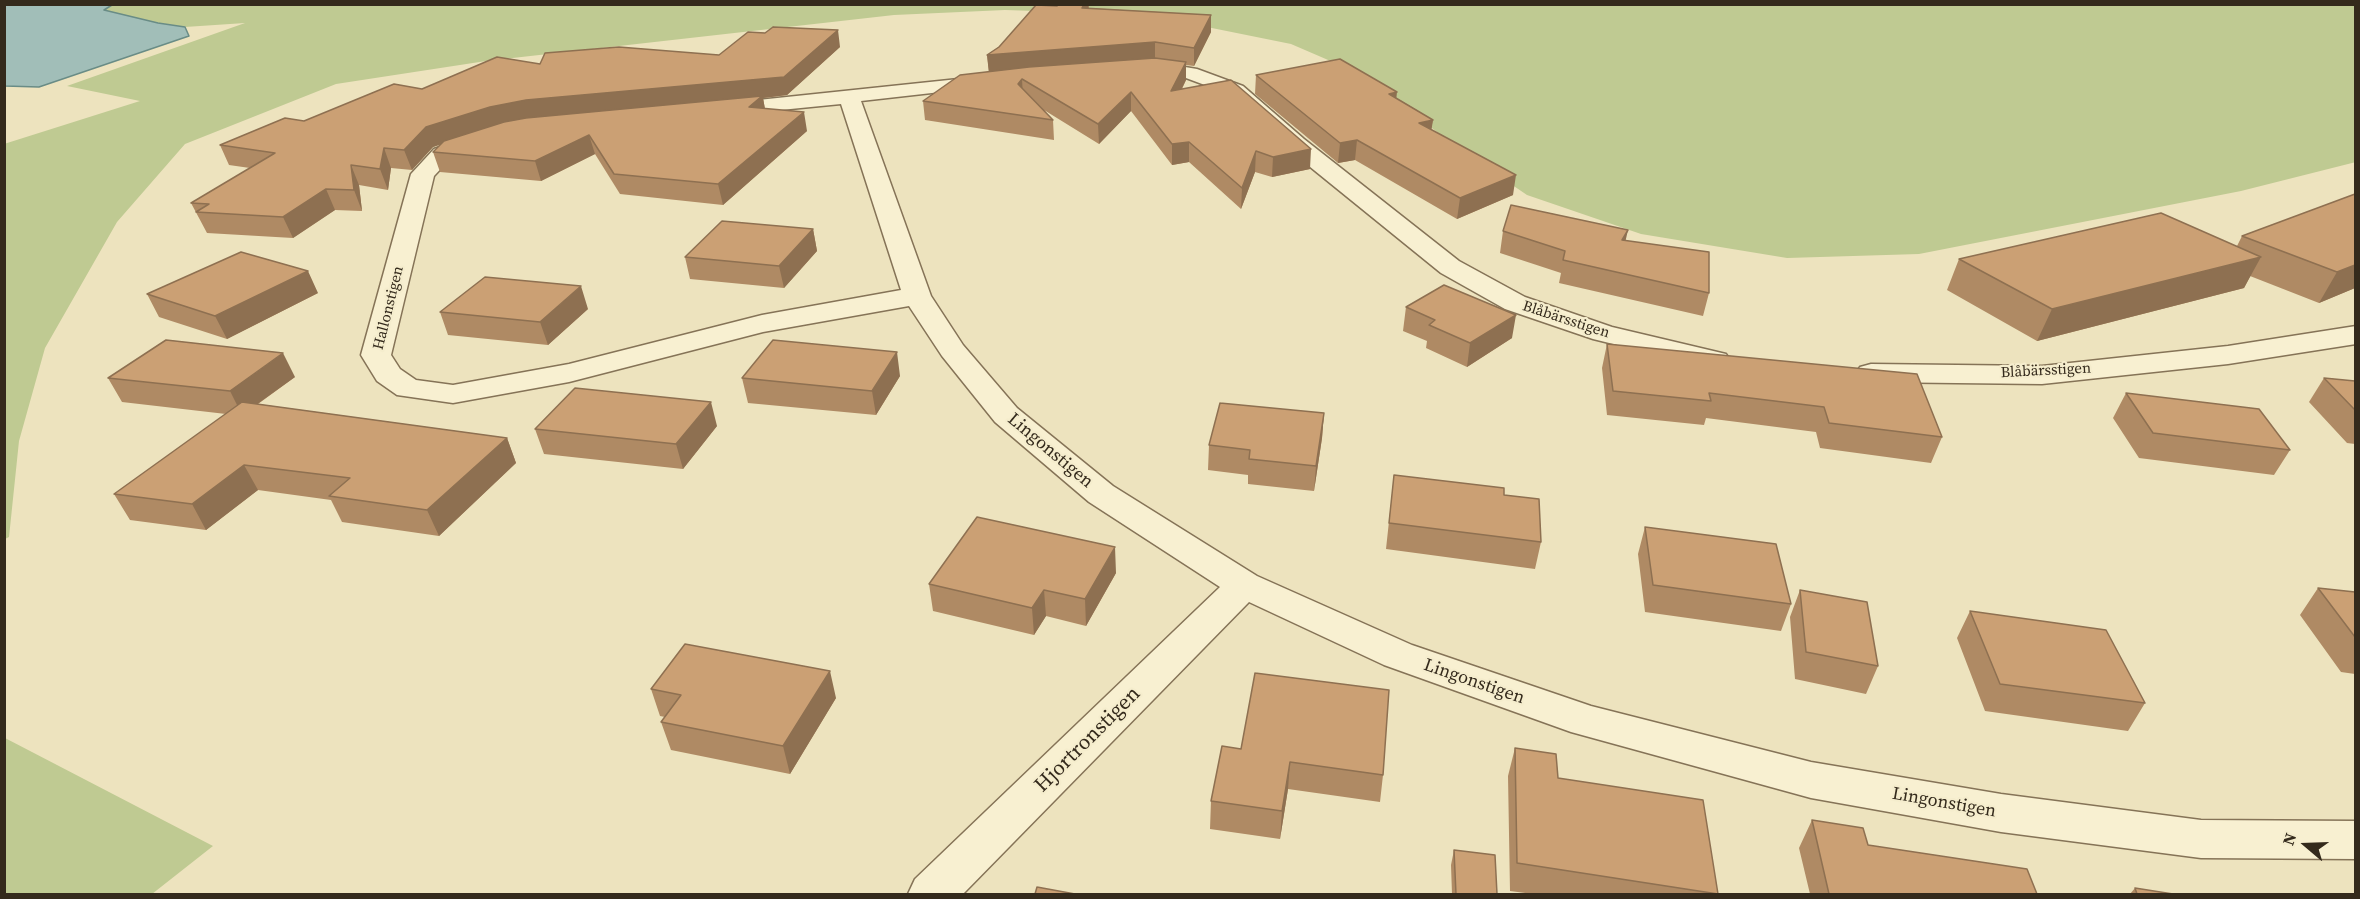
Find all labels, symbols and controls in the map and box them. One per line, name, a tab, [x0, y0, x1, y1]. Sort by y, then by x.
street label: Hallonstigen	[370, 264, 408, 352]
street label: Blåbärsstigen	[1520, 297, 1612, 343]
street label: Blåbärsstigen	[2000, 360, 2092, 382]
street label: Lingonstigen	[1003, 409, 1097, 493]
street label: Lingonstigen	[1421, 655, 1527, 709]
street label: Hjortronstigen	[1030, 682, 1146, 798]
street label: Lingonstigen	[1890, 783, 1998, 823]
north arrow	[2276, 815, 2336, 875]
text: N	[2277, 830, 2301, 848]

